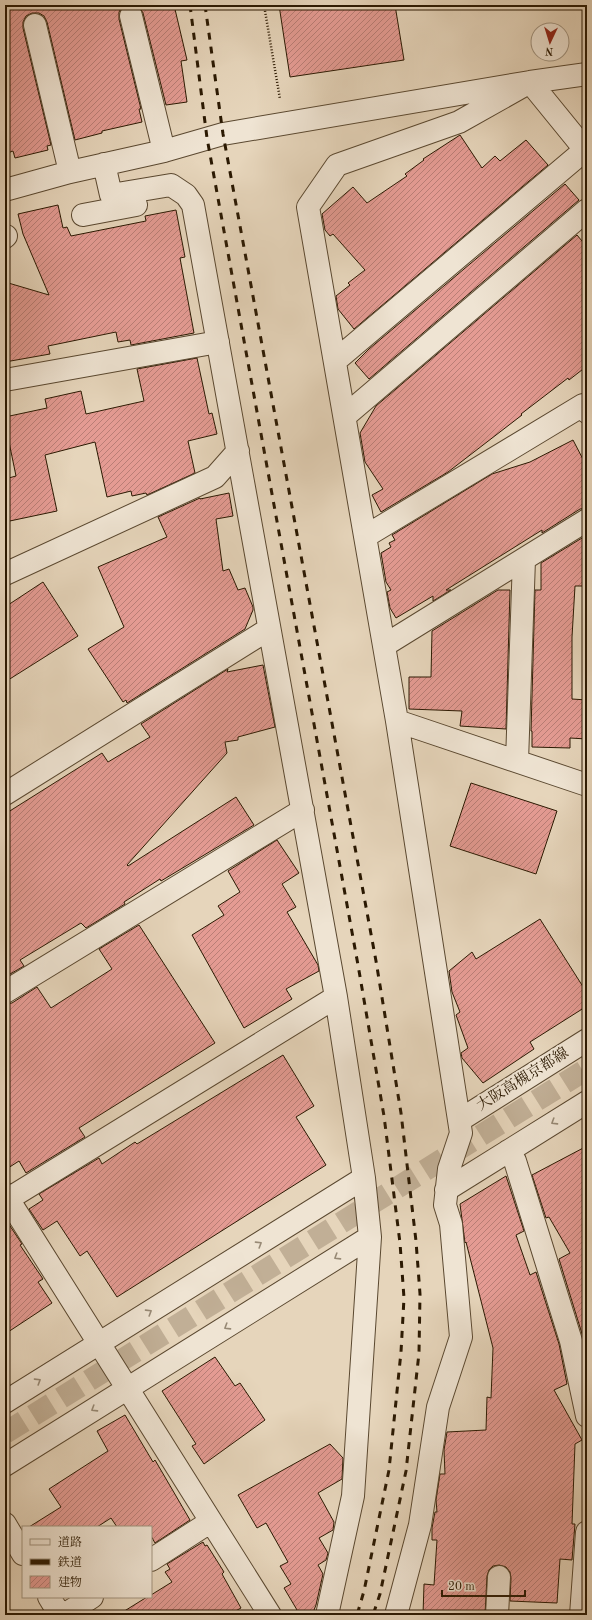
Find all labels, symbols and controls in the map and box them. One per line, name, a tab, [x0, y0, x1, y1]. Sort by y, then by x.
north arrow	[530, 22, 570, 62]
text: N	[544, 45, 554, 56]
street label: 大阪高槻京都線	[473, 1044, 572, 1114]
one-way arrow	[551, 1118, 558, 1125]
one-way arrow	[255, 1241, 262, 1248]
one-way arrow	[334, 1253, 341, 1260]
one-way arrow	[144, 1310, 151, 1317]
one-way arrow	[224, 1322, 231, 1329]
one-way arrow	[34, 1378, 41, 1386]
one-way arrow	[91, 1405, 98, 1412]
legend	[22, 1526, 152, 1598]
text: 道路	[58, 1535, 82, 1549]
text: 鉄道	[57, 1555, 82, 1569]
scale bar	[442, 1572, 525, 1598]
text: 建物	[58, 1575, 82, 1589]
text: 20 m	[448, 1581, 475, 1593]

